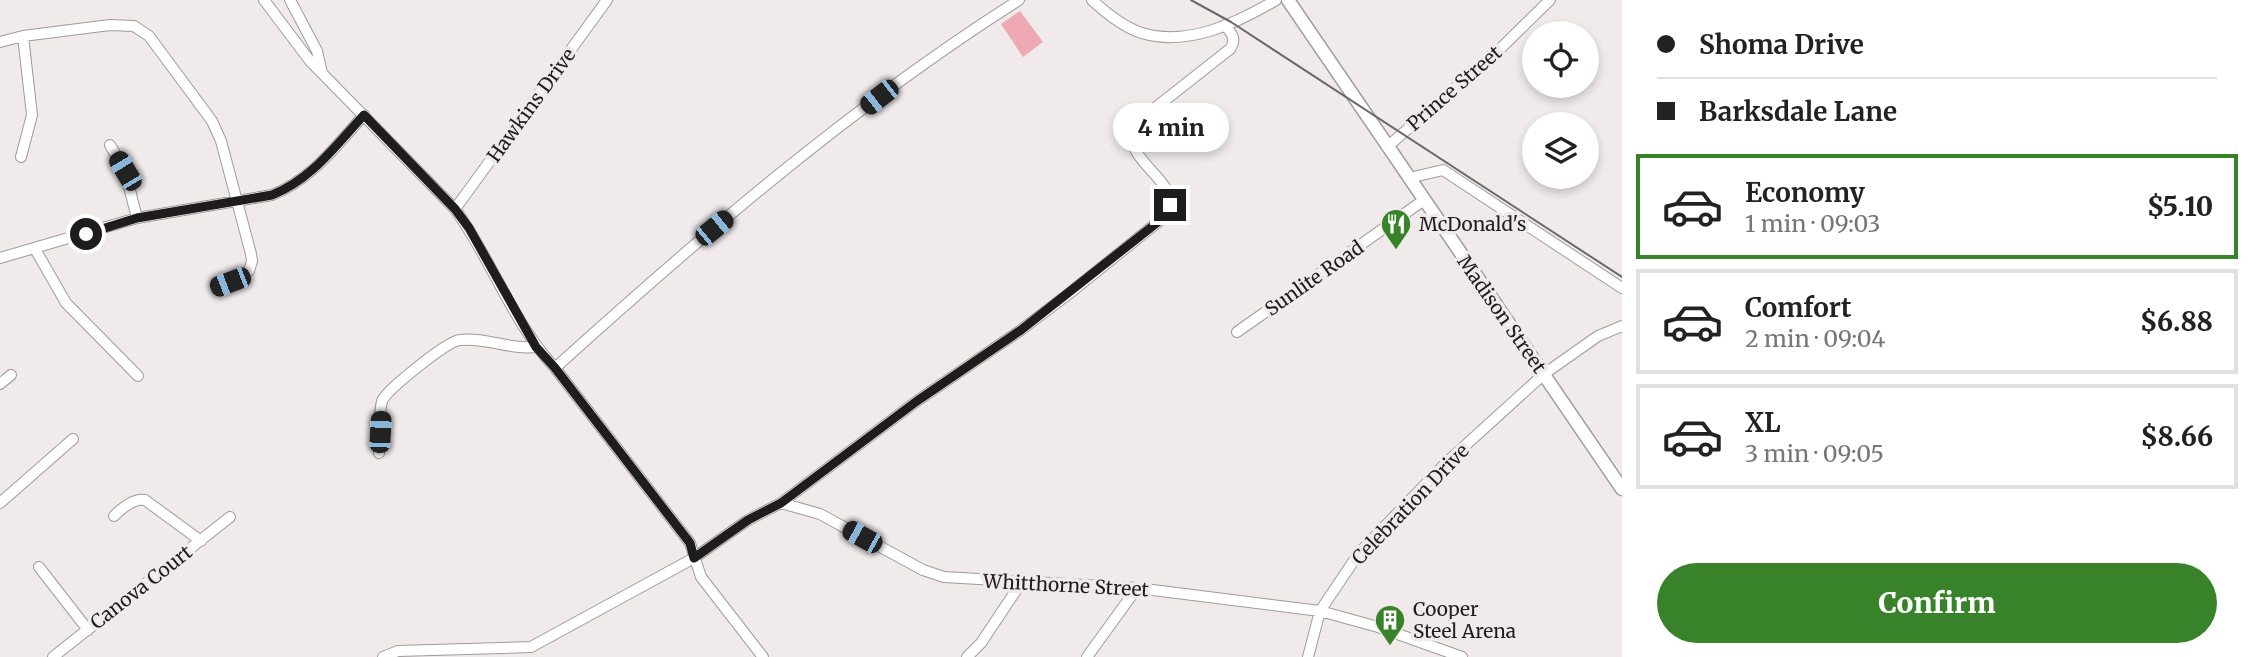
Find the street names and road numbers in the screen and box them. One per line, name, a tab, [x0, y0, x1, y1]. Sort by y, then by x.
street label: Prince Street	[1402, 40, 1507, 136]
street label: Hawkins Drive	[482, 43, 580, 167]
street label: Sunlite Road	[1260, 235, 1368, 321]
street label: Madison Street	[1452, 250, 1552, 378]
street label: Celebration Drive	[1346, 439, 1474, 569]
street label: Canova Court	[85, 539, 197, 634]
street label: Whitthorne Street	[981, 569, 1150, 601]

